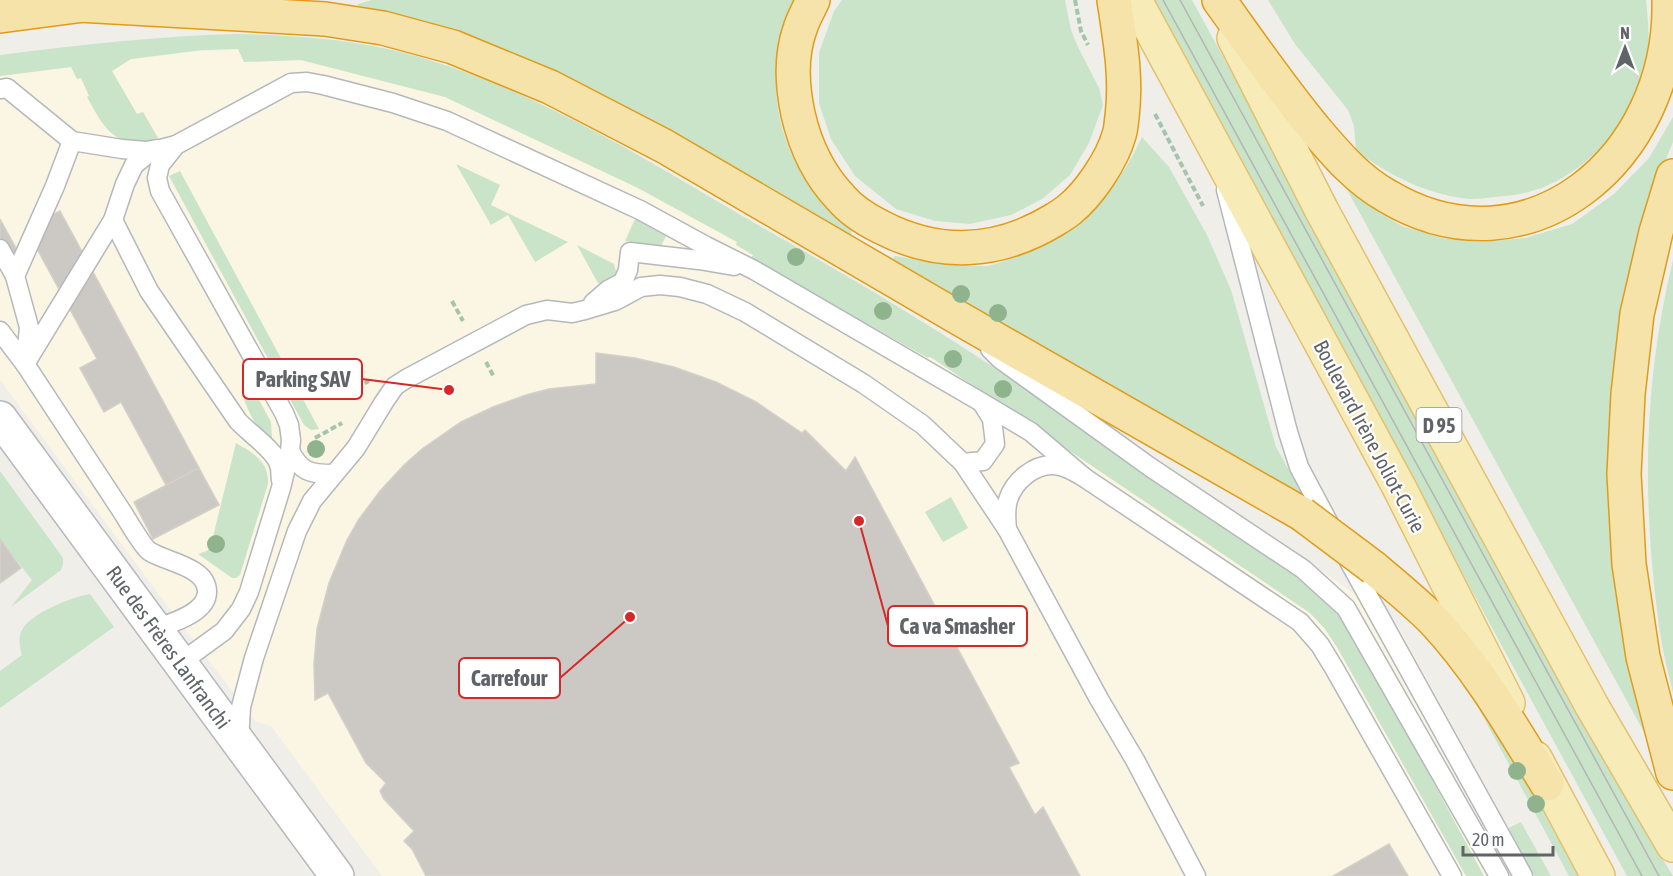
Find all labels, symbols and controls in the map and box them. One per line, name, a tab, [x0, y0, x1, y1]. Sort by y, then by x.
north arrow	[1595, 18, 1655, 78]
text: N	[1620, 24, 1630, 42]
street label: Boulevard Irène Joliot-Curie	[1309, 336, 1431, 536]
callout: Parking SAV	[243, 359, 362, 399]
text: Parking SAV	[255, 366, 351, 392]
road number: D 95	[1416, 408, 1462, 442]
street label: Rue des Frères Lanfranchi	[102, 561, 236, 733]
callout: Ca va Smasher	[888, 606, 1027, 646]
text: Ca va Smasher	[899, 613, 1015, 639]
callout: Carrefour	[459, 658, 560, 698]
text: Carrefour	[471, 665, 548, 691]
scale bar	[1463, 819, 1553, 857]
text: 20 m	[1472, 829, 1504, 850]

